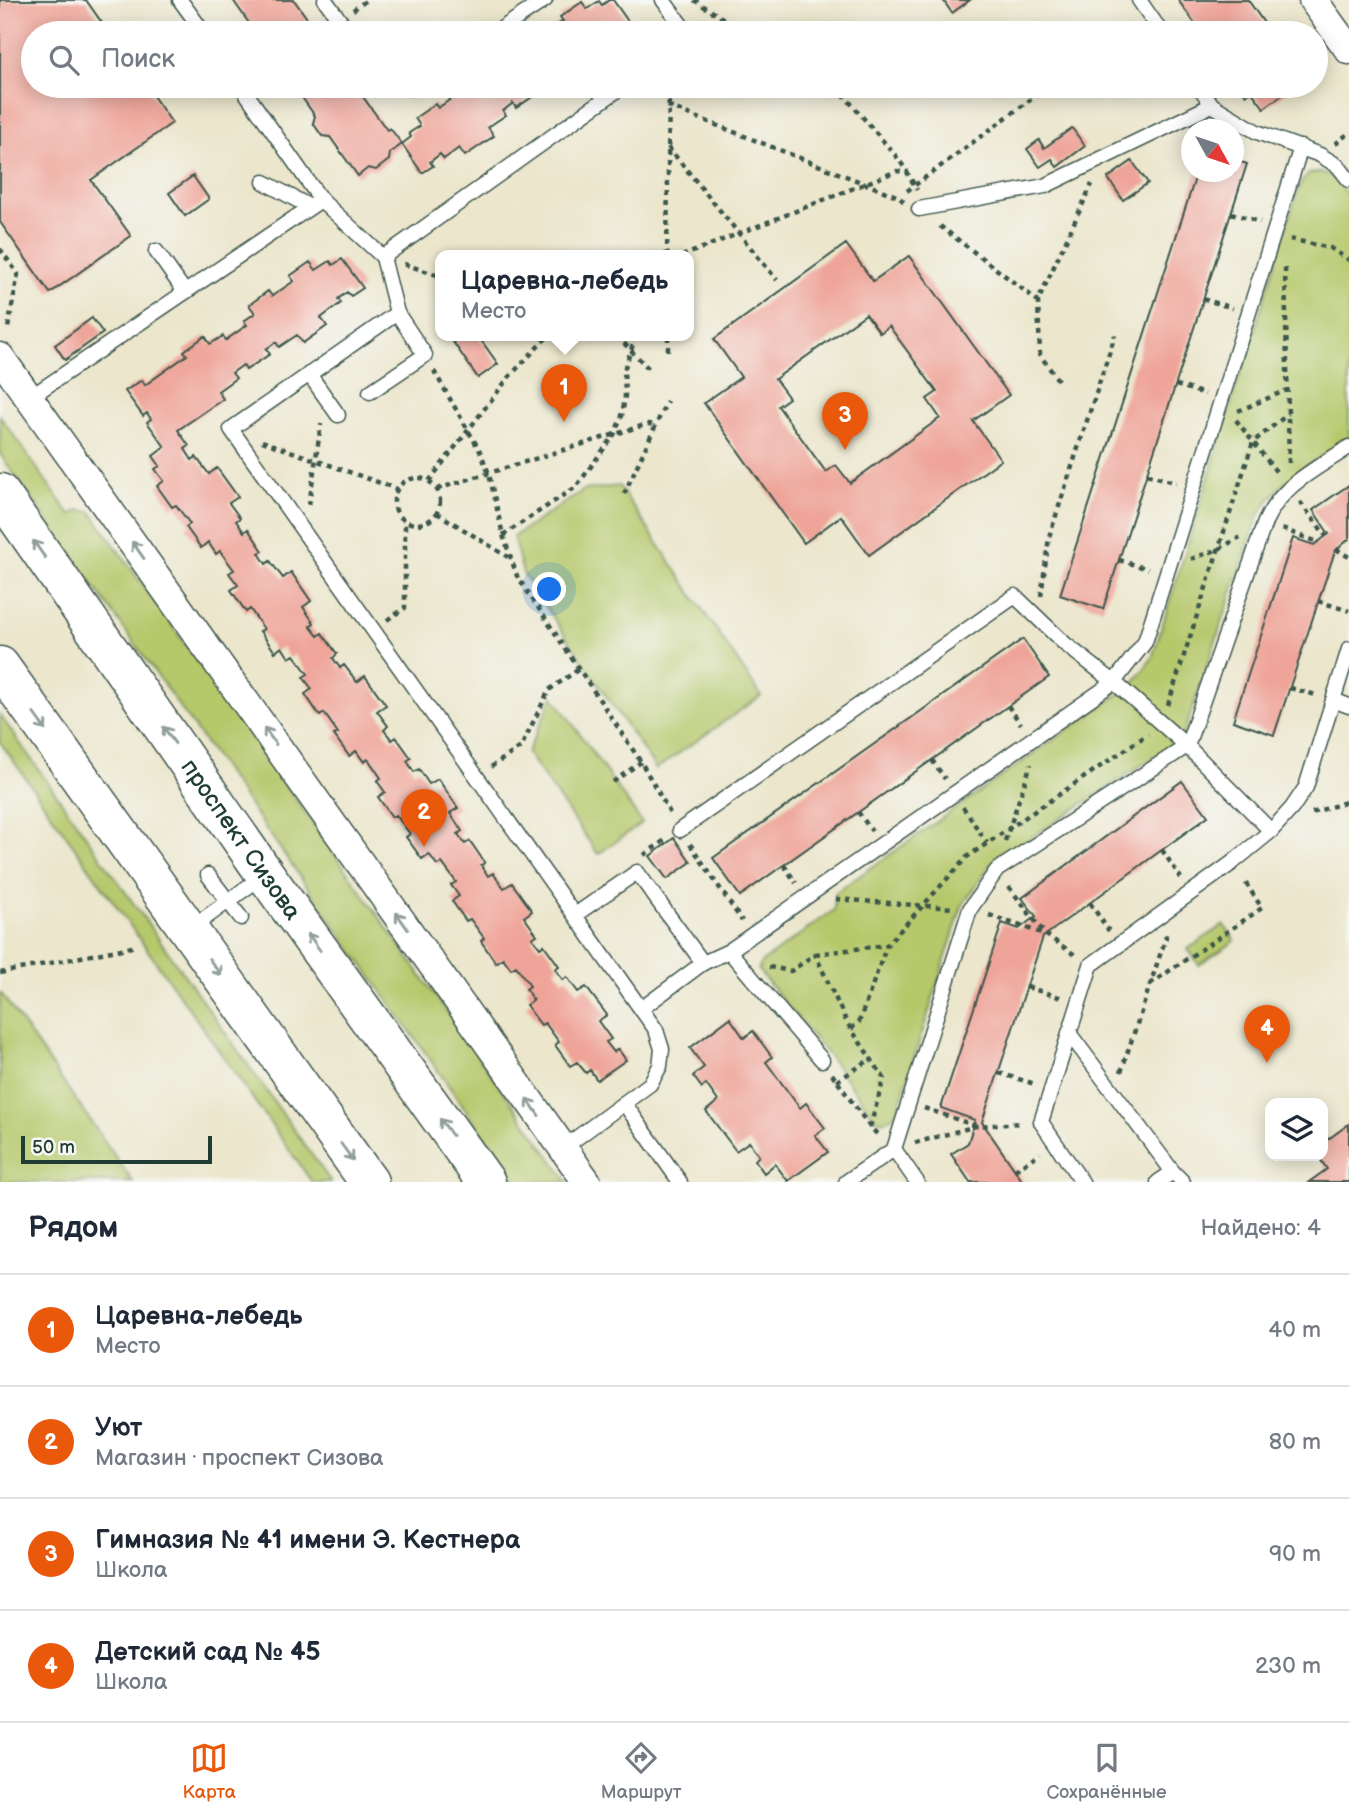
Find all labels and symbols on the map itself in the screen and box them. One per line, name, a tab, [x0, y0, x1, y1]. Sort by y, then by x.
north arrow	[1181, 119, 1244, 182]
pin: 1	[541, 364, 587, 422]
pin: 3	[822, 392, 868, 450]
one-way arrow	[32, 540, 46, 559]
one-way arrow	[131, 541, 145, 560]
your location	[532, 572, 566, 606]
one-way arrow	[33, 712, 47, 731]
one-way arrow	[162, 726, 176, 745]
one-way arrow	[263, 727, 277, 746]
street label: проспект Сизова	[174, 753, 307, 926]
pin: 2	[401, 789, 447, 847]
one-way arrow	[395, 912, 409, 931]
one-way arrow	[307, 933, 321, 952]
one-way arrow	[208, 957, 222, 976]
pin: 4	[1244, 1005, 1290, 1063]
one-way arrow	[526, 1098, 541, 1117]
one-way arrow	[439, 1117, 454, 1136]
scale bar	[21, 1133, 212, 1165]
one-way arrow	[340, 1142, 355, 1161]

